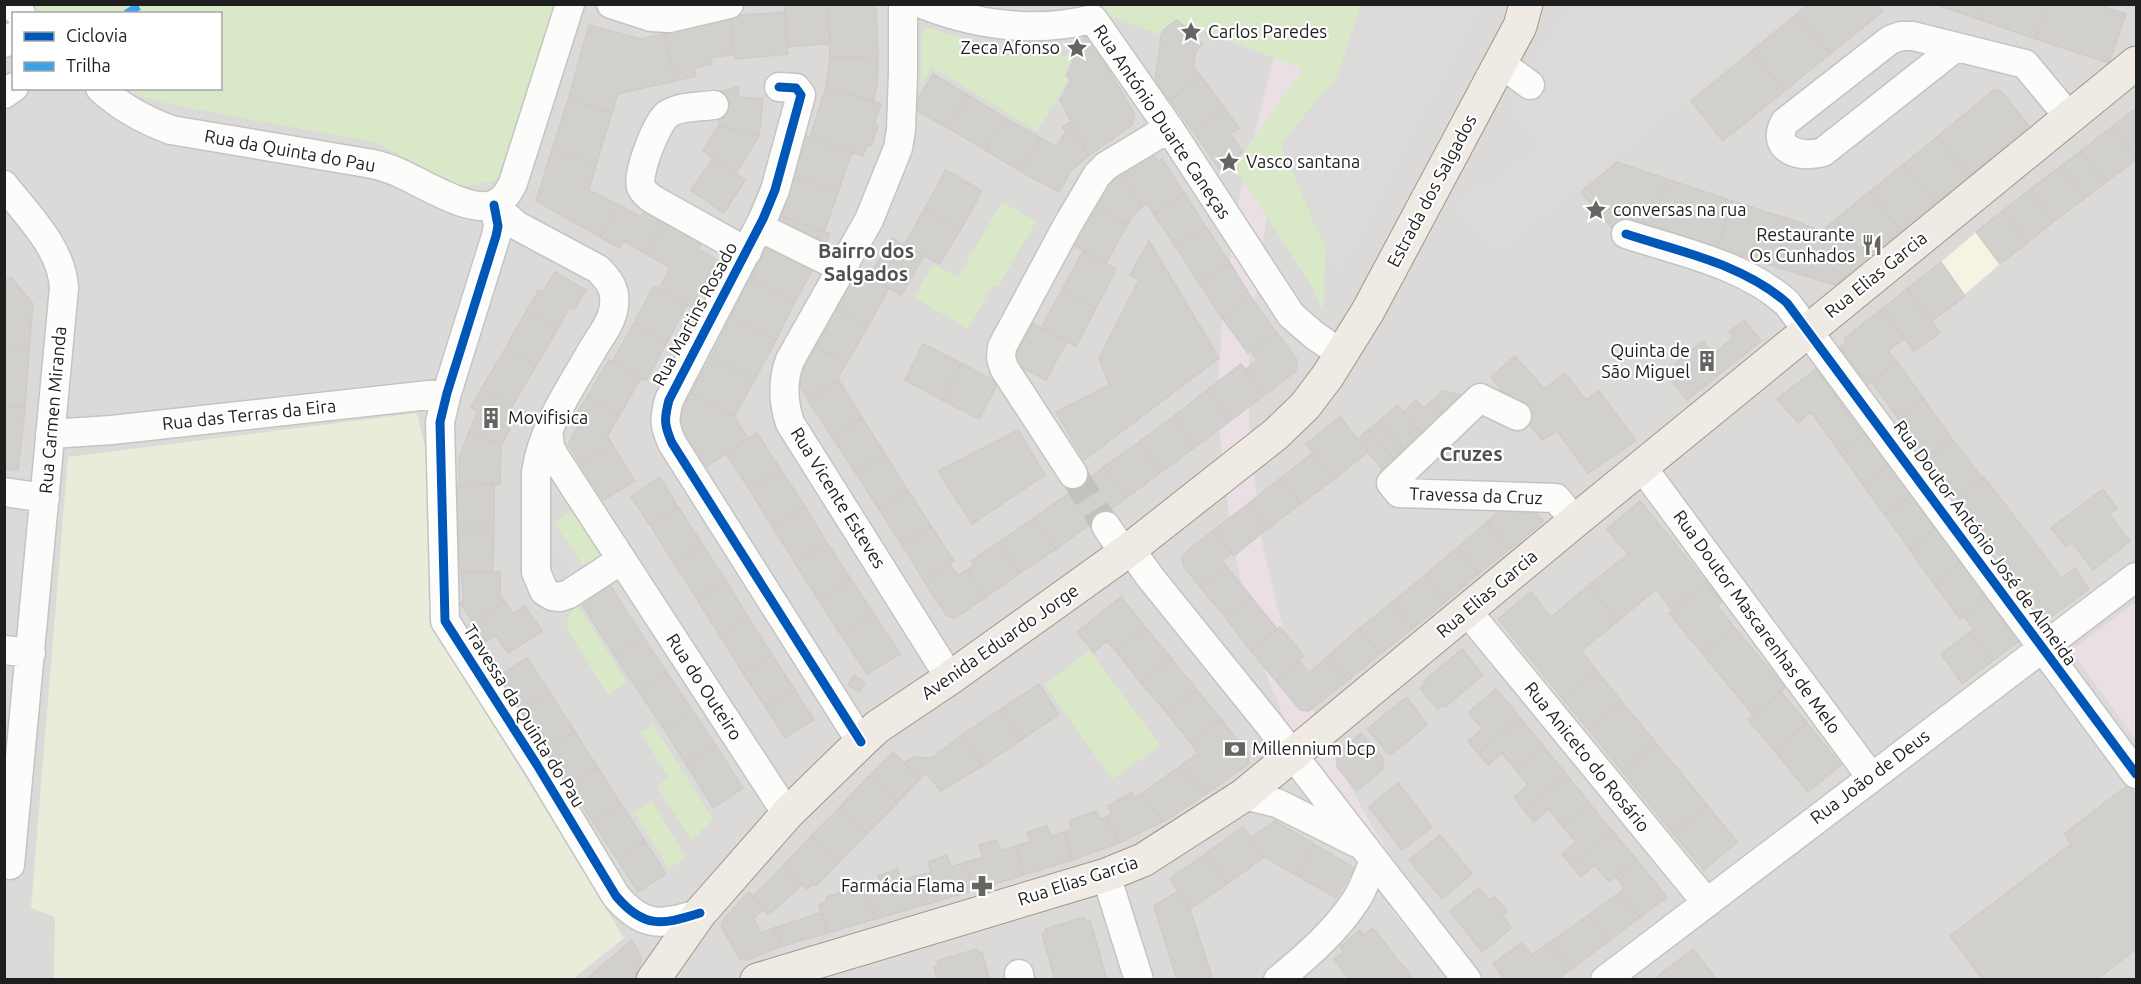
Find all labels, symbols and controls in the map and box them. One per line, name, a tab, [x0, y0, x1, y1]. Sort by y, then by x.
legend	[12, 12, 222, 90]
place icon: Carlos Paredes	[1179, 20, 1203, 44]
street label: Rua António Duarte Caneças	[1090, 21, 1235, 222]
place label: Carlos Paredes	[1208, 21, 1327, 41]
text: Ciclovia	[66, 25, 127, 45]
place icon: Zeca Afonso	[1065, 36, 1089, 60]
place label: Zeca Afonso	[961, 37, 1060, 57]
text: Trilha	[66, 55, 111, 75]
street label: Estrada dos Salgados	[1382, 111, 1480, 270]
street label: Rua da Quinta do Pau	[203, 125, 377, 176]
place icon: Vasco santana	[1217, 150, 1241, 174]
place label: Vasco santana	[1246, 151, 1360, 171]
place icon: conversas na rua	[1584, 198, 1608, 222]
place label: conversas na rua	[1613, 199, 1747, 219]
place label: Restaurante Os Cunhados	[1749, 224, 1855, 265]
street label: Rua Elias Garcia	[1820, 227, 1930, 321]
restaurant icon: Restaurante Os Cunhados	[1860, 233, 1884, 257]
street label: Rua Martins Rosado	[648, 238, 741, 389]
district label: Bairro dos Salgados	[818, 239, 914, 285]
street label: Rua Carmen Miranda	[35, 325, 69, 494]
place label: Quinta de São Miguel	[1601, 340, 1690, 381]
building icon: Quinta de São Miguel	[1695, 349, 1719, 373]
street label: Rua das Terras da Eira	[161, 395, 337, 433]
building icon: Movifisica	[479, 406, 503, 430]
place label: Movifisica	[508, 407, 588, 427]
street label: Rua Doutor António José de Almeida	[1890, 416, 2081, 669]
street label: Rua Vicente Esteves	[787, 423, 890, 572]
district label: Cruzes	[1439, 442, 1503, 465]
street label: Travessa da Cruz	[1409, 483, 1543, 507]
street label: Rua Doutor Mascarenhas de Melo	[1670, 506, 1846, 737]
street label: Rua Elias Garcia	[1432, 545, 1541, 641]
street label: Avenida Eduardo Jorge	[917, 579, 1082, 703]
street label: Travessa da Quinta do Pau	[459, 620, 589, 811]
street label: Rua do Outeiro	[663, 629, 747, 743]
street label: Rua Aniceto do Rosário	[1521, 677, 1654, 835]
street label: Rua João de Deus	[1806, 725, 1933, 827]
bank icon: Millennium bcp	[1223, 737, 1247, 761]
place label: Millennium bcp	[1252, 738, 1376, 758]
street label: Rua Elias Garcia	[1015, 851, 1140, 909]
pharmacy icon: Farmácia Flama	[970, 874, 994, 898]
place label: Farmácia Flama	[841, 875, 965, 895]

